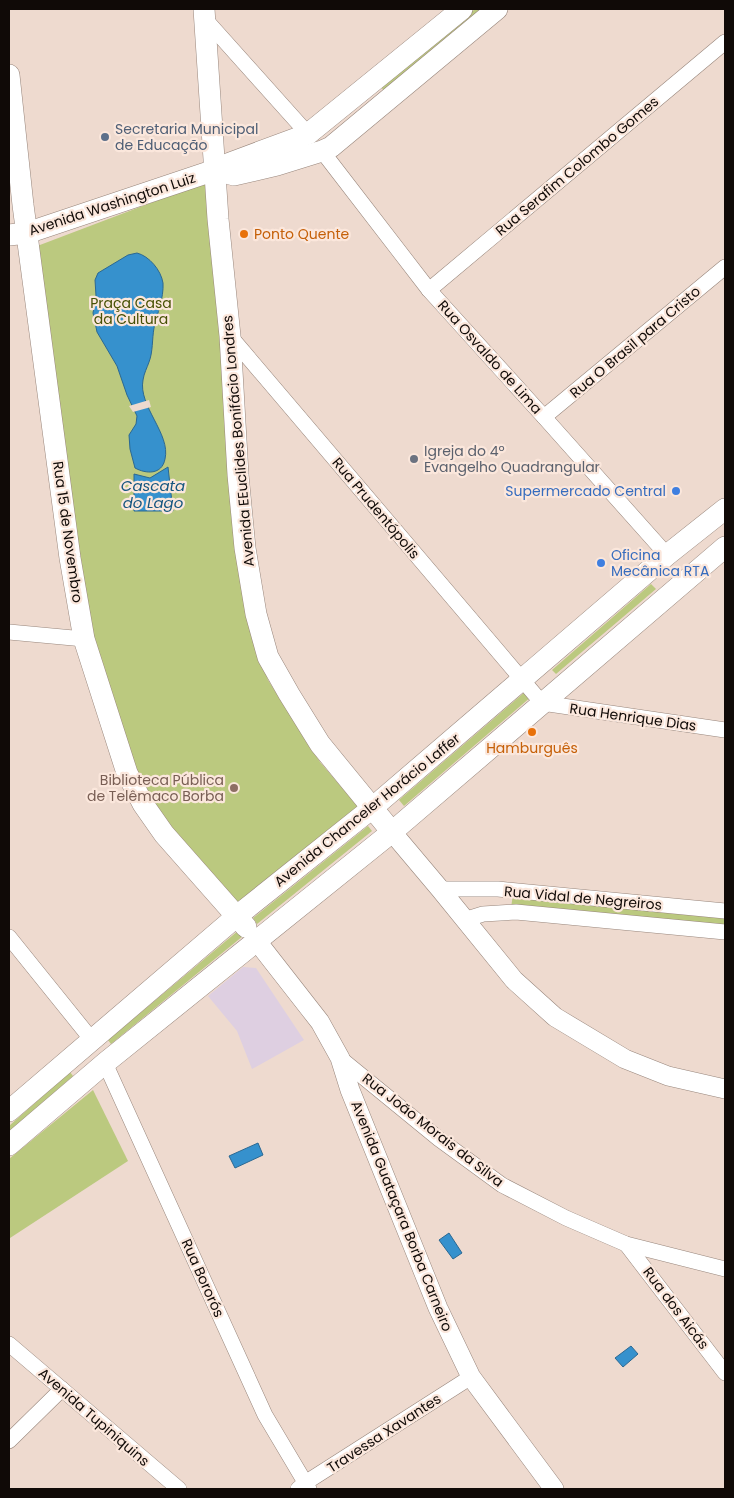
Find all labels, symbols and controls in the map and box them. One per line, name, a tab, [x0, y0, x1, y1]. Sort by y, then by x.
street label: Rua Serafim Colombo Gomes	[491, 92, 663, 240]
place label: Secretaria Municipal de Educação	[115, 119, 258, 155]
marker: Secretaria Municipal de Educação	[99, 131, 111, 143]
street label: Avenida Washington Luiz	[26, 168, 198, 240]
place label: Ponto Quente	[254, 224, 350, 244]
marker: Ponto Quente	[238, 228, 250, 240]
street label: Rua O Brasil para Cristo	[565, 281, 705, 403]
park label: Praça Casa da Cultura	[90, 293, 172, 329]
street label: Rua Osvaldo de Lima	[433, 296, 547, 418]
street label: Avenida EEuclides Bonifácio Londres	[217, 314, 259, 568]
place label: Igreja do 4º Evangelho Quadrangular	[424, 441, 600, 477]
street label: Rua Prudentópolis	[328, 453, 424, 563]
marker: Igreja do 4º Evangelho Quadrangular	[408, 453, 420, 465]
street label: Rua 15 de Novembro	[48, 460, 88, 604]
water label: Cascata do Lago	[121, 475, 185, 513]
place label: Supermercado Central	[505, 481, 666, 501]
marker: Supermercado Central	[670, 485, 682, 497]
place label: Oficina Mecânica RTA	[611, 545, 709, 581]
marker: Oficina Mecânica RTA	[595, 557, 607, 569]
street label: Rua Henrique Dias	[568, 698, 698, 736]
marker: Hamburguês	[526, 726, 538, 738]
street label: Avenida Chanceler Horácio Laffer	[270, 729, 464, 891]
place label: Hamburguês	[486, 738, 578, 758]
place label: Biblioteca Pública de Telêmaco Borba	[87, 770, 224, 806]
marker: Biblioteca Pública de Telêmaco Borba	[228, 782, 240, 794]
street label: Rua Vidal de Negreiros	[503, 881, 663, 915]
street label: Rua João Morais da Silva	[358, 1068, 508, 1192]
street label: Avenida Guataçara Borba Carneiro	[346, 1098, 458, 1335]
street label: Rua Bororós	[177, 1236, 229, 1320]
street label: Rua dos Aicás	[638, 1263, 714, 1353]
street label: Avenida Tupiniquins	[34, 1363, 154, 1471]
street label: Travessa Xavantes	[323, 1389, 445, 1477]

